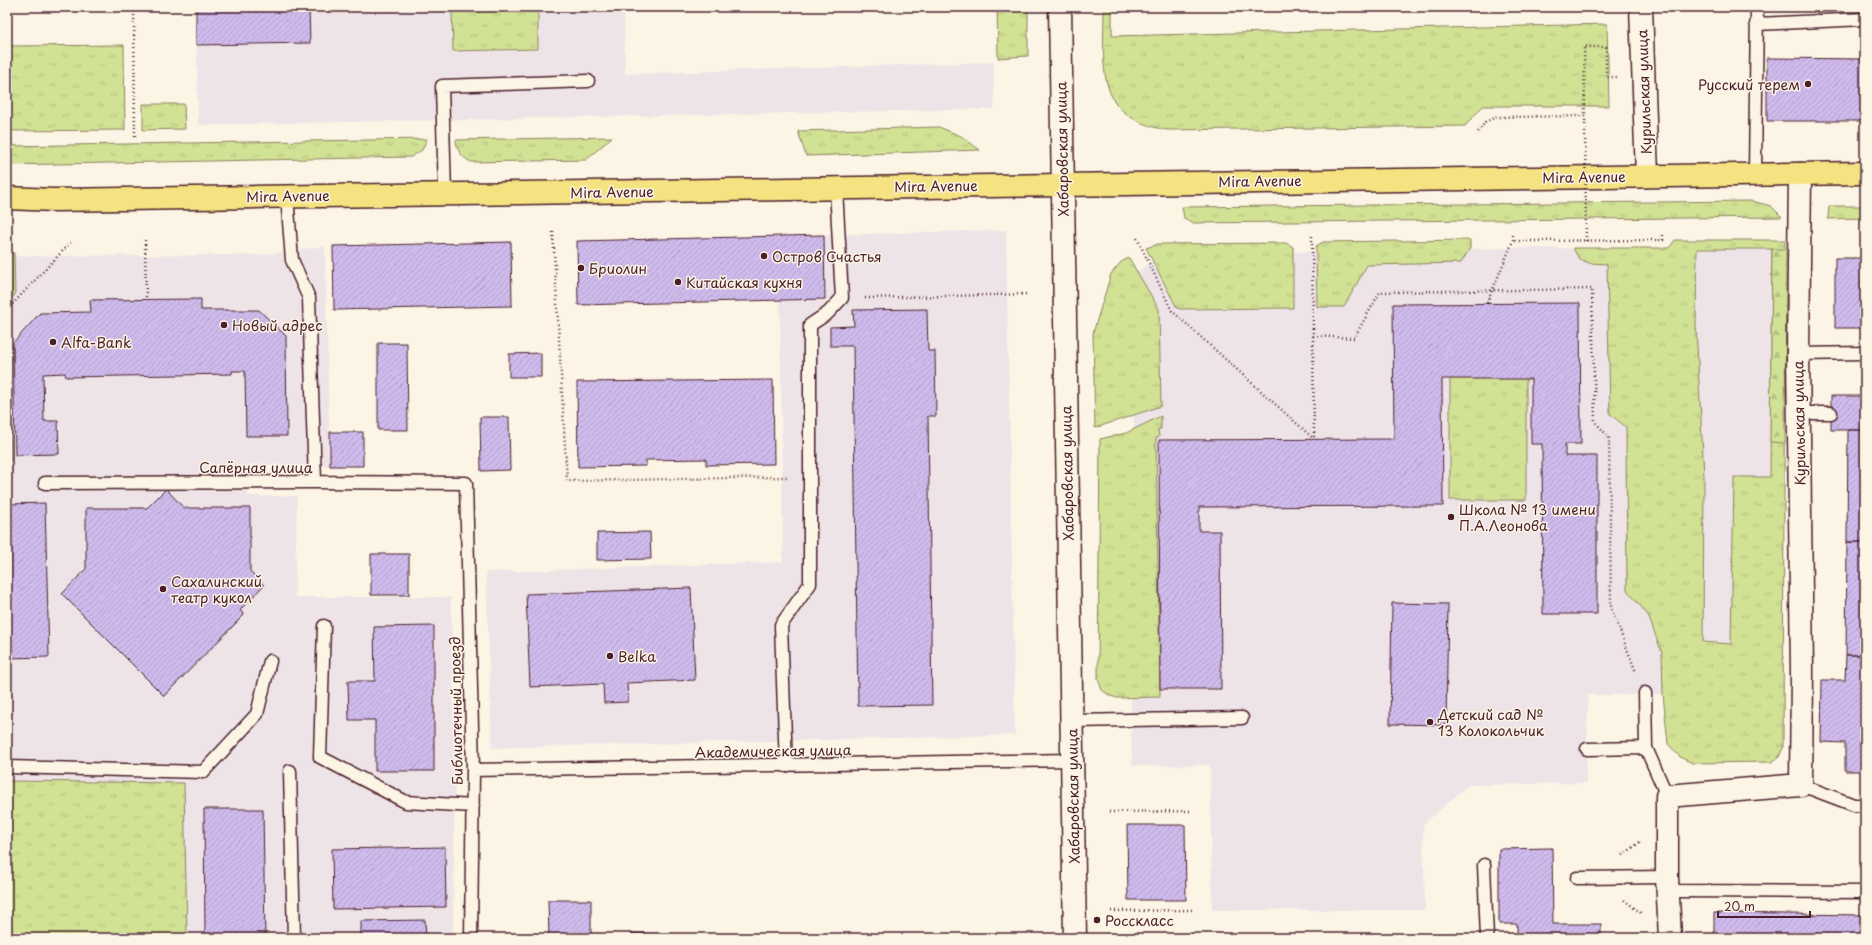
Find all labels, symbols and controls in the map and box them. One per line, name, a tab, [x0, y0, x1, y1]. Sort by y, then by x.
street label: Курильская улица	[1631, 29, 1657, 155]
place label: Русский терем	[1698, 74, 1800, 95]
marker: Русский терем	[1803, 79, 1813, 89]
street label: Хабаровская улица	[1050, 81, 1074, 217]
street label: Mira Avenue	[1542, 166, 1626, 188]
street label: Mira Avenue	[1218, 170, 1302, 192]
street label: Mira Avenue	[894, 175, 978, 197]
street label: Mira Avenue	[570, 181, 654, 203]
street label: Mira Avenue	[246, 185, 330, 207]
place label: Остров Счастья	[772, 246, 882, 267]
marker: Остров Счастья	[759, 251, 769, 261]
place label: Бриолин	[589, 258, 647, 279]
marker: Бриолин	[576, 263, 586, 273]
place label: Китайская кухня	[686, 272, 803, 293]
marker: Китайская кухня	[673, 277, 683, 287]
place label: Новый адрес	[232, 315, 323, 336]
marker: Новый адрес	[219, 320, 229, 330]
place label: Alfa-Bank	[61, 332, 132, 353]
marker: Alfa-Bank	[48, 337, 58, 347]
street label: Курильская улица	[1787, 360, 1811, 486]
street label: Хабаровская улица	[1055, 405, 1079, 541]
street label: Сапёрная улица	[199, 457, 313, 478]
place label: Школа № 13 имени П.А.Леонова	[1459, 499, 1596, 536]
marker: Школа № 13 имени П.А.Леонова	[1446, 512, 1456, 522]
place label: Сахалинский театр кукол	[171, 571, 262, 608]
marker: Сахалинский театр кукол	[158, 584, 168, 594]
street label: Библиотечный проезд	[444, 636, 468, 786]
place label: Belka	[618, 646, 656, 667]
marker: Belka	[605, 651, 615, 661]
place label: Детский сад № 13 Колокольчик	[1437, 704, 1545, 741]
marker: Детский сад № 13 Колокольчик	[1425, 717, 1435, 727]
street label: Хабаровская улица	[1061, 728, 1085, 864]
street label: Академическая улица	[694, 739, 852, 763]
scale bar	[1718, 893, 1810, 919]
text: 20 m	[1724, 897, 1755, 915]
place label: Росскласс	[1105, 910, 1174, 931]
marker: Росскласс	[1092, 915, 1102, 925]

